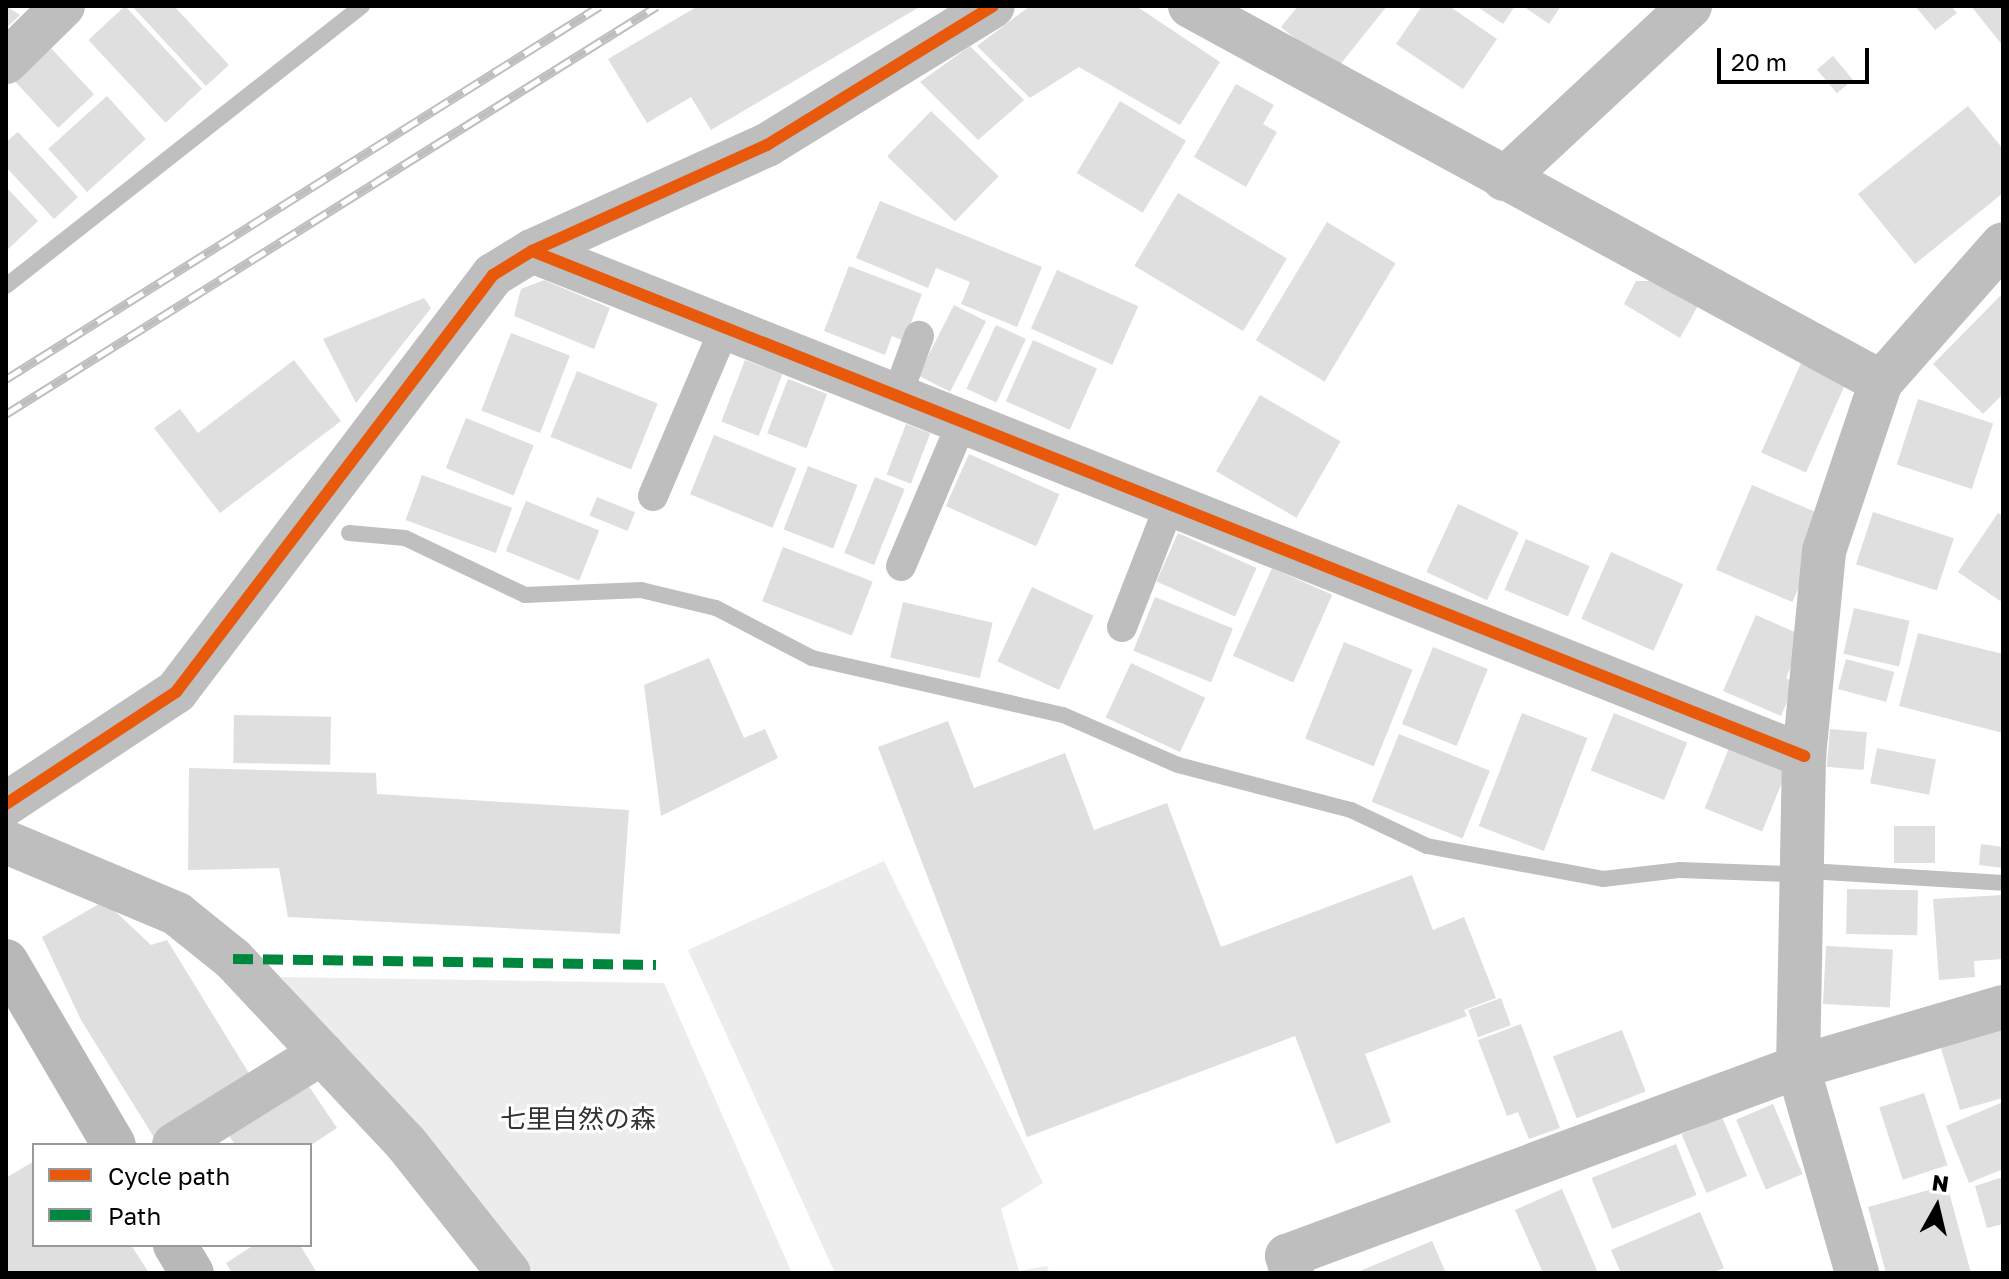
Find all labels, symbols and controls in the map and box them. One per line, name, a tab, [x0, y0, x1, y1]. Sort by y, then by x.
scale bar	[1721, 32, 1873, 82]
text: 20 m	[1731, 47, 1787, 76]
park label: 七里自然の森	[500, 1103, 656, 1135]
legend	[32, 1143, 312, 1247]
text: Cycle path	[108, 1161, 230, 1190]
north arrow	[1897, 1167, 1977, 1247]
text: N	[1930, 1168, 1951, 1197]
text: Path	[108, 1201, 161, 1230]

